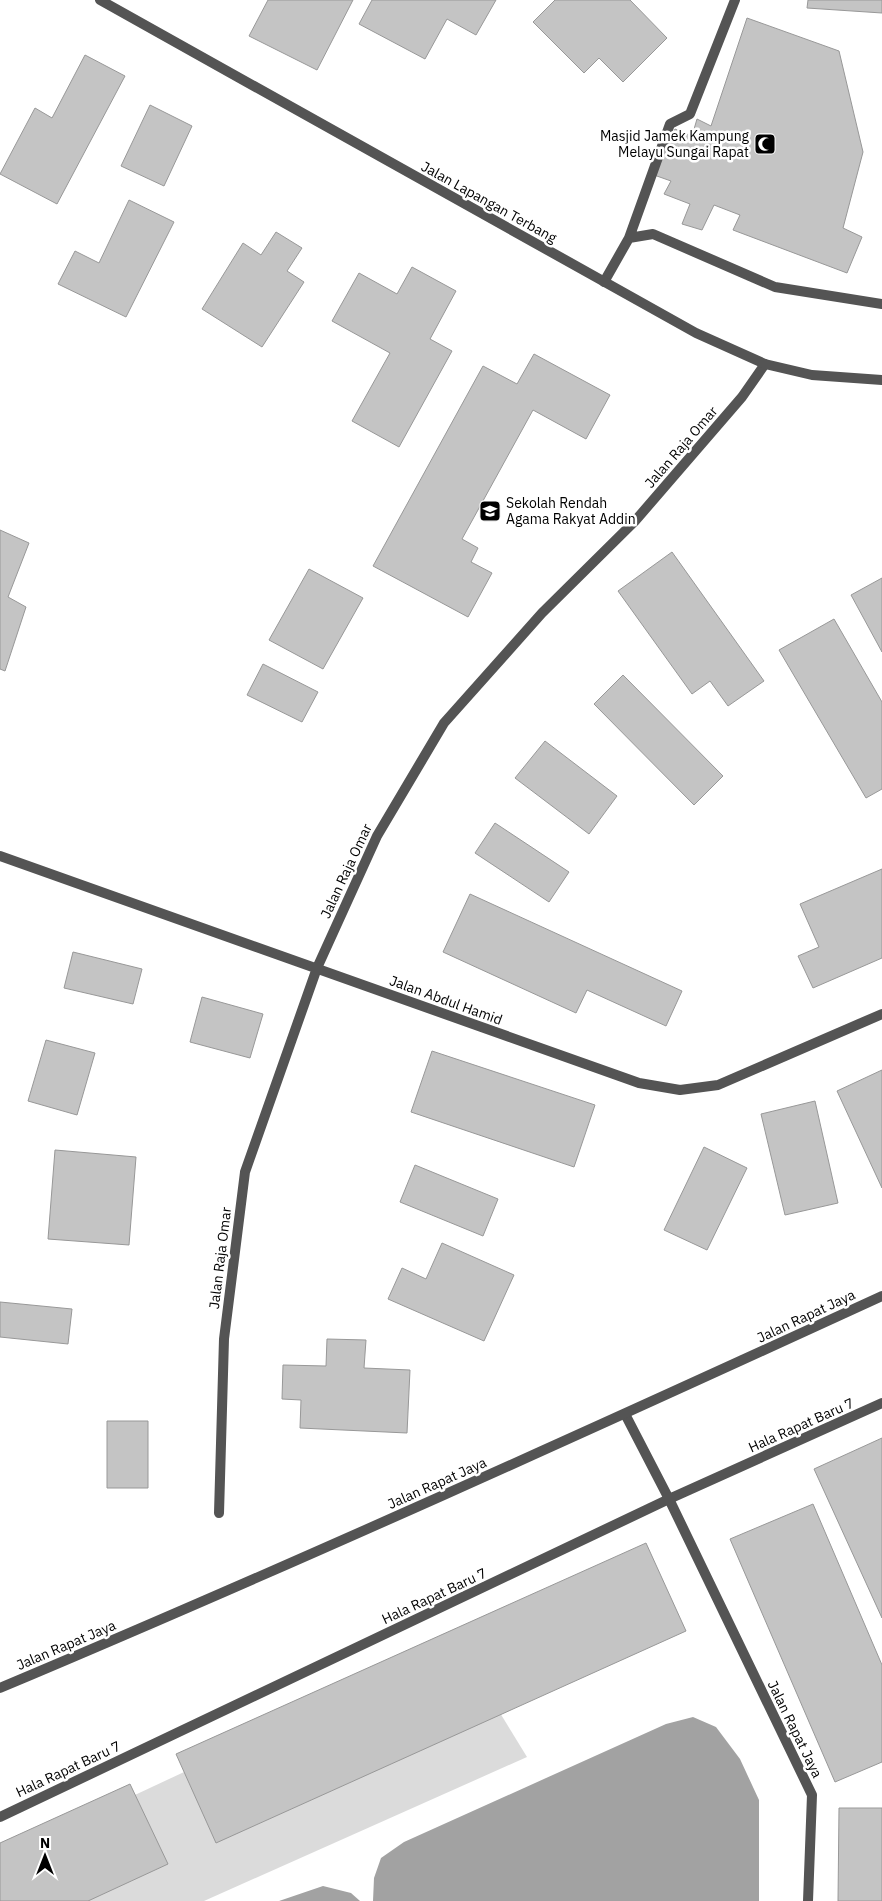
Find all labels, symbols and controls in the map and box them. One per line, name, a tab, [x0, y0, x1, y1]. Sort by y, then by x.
place label: Masjid Jamek Kampung Melayu Sungai Rapat	[600, 127, 750, 161]
mosque icon: Masjid Jamek Kampung Melayu Sungai Rapat	[753, 132, 777, 156]
street label: Jalan Lapangan Terbang	[418, 157, 560, 247]
street label: Jalan Raja Omar	[641, 402, 721, 492]
place label: Sekolah Rendah Agama Rakyat Addin	[506, 494, 636, 528]
school or university icon: Sekolah Rendah Agama Rakyat Addin	[478, 499, 502, 523]
street label: Jalan Raja Omar	[316, 821, 376, 921]
street label: Jalan Abdul Hamid	[387, 971, 505, 1029]
street label: Jalan Raja Omar	[205, 1206, 235, 1310]
street label: Jalan Rapat Jaya	[754, 1285, 858, 1347]
street label: Hala Rapat Baru 7	[746, 1394, 856, 1456]
street label: Jalan Rapat Jaya	[385, 1453, 490, 1513]
street label: Hala Rapat Baru 7	[379, 1564, 489, 1628]
street label: Jalan Rapat Jaya	[14, 1616, 119, 1674]
street label: Jalan Rapat Jaya	[764, 1677, 827, 1781]
street label: Hala Rapat Baru 7	[13, 1737, 123, 1801]
north arrow	[20, 1831, 70, 1881]
text: N	[40, 1834, 50, 1852]

